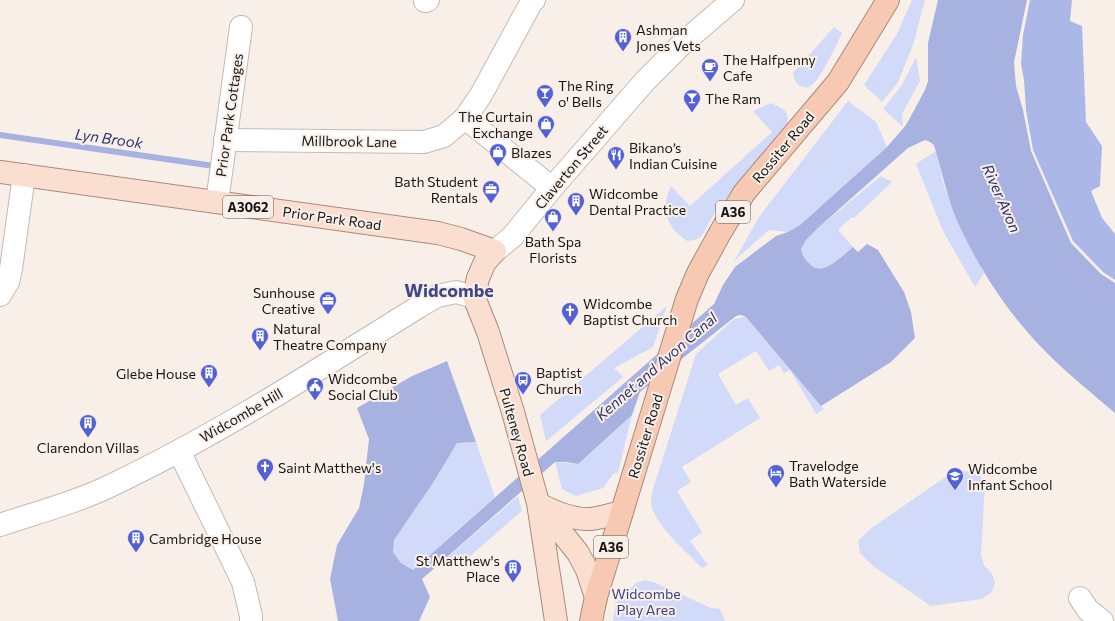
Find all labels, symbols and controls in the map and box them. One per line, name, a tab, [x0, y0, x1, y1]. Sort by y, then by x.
place label: Ashman Jones Vets	[636, 21, 701, 54]
building icon: Ashman Jones Vets	[613, 27, 633, 52]
place label: The Halfpenny Cafe	[723, 51, 816, 84]
street label: Prior Park Cottages	[212, 52, 246, 178]
cafe icon: The Halfpenny Cafe	[700, 57, 720, 82]
place label: The Ring o' Bells	[558, 77, 614, 110]
bar icon: The Ring o' Bells	[535, 83, 555, 108]
bar icon: The Ram	[682, 88, 702, 113]
place label: The Ram	[705, 90, 761, 107]
place label: The Curtain Exchange	[458, 108, 533, 141]
street label: Rossiter Road	[748, 108, 818, 186]
shop icon: The Curtain Exchange	[536, 114, 556, 139]
street label: Claverton Street	[531, 121, 611, 212]
water label: Lyn Brook	[74, 124, 145, 152]
street label: Millbrook Lane	[301, 132, 397, 150]
place label: Bikano’s Indian Cuisine	[629, 139, 717, 172]
shop icon: Blazes	[488, 142, 508, 167]
place label: Blazes	[511, 144, 552, 161]
restaurant icon: Bikano’s Indian Cuisine	[606, 145, 626, 170]
water label: River Avon	[979, 161, 1025, 235]
place label: Bath Student Rentals	[394, 173, 478, 206]
office icon: Bath Student Rentals	[481, 179, 501, 204]
place label: Widcombe Dental Practice	[589, 185, 686, 218]
building icon: Widcombe Dental Practice	[566, 191, 586, 216]
road number: A3062	[223, 196, 273, 218]
road number: A36	[716, 201, 750, 223]
street label: Prior Park Road	[282, 203, 382, 233]
shop icon: Bath Spa Florists	[543, 207, 563, 232]
place label: Bath Spa Florists	[525, 233, 581, 266]
district label: Widcombe	[404, 279, 494, 301]
place label: Sunhouse Creative	[253, 284, 315, 317]
office icon: Sunhouse Creative	[318, 290, 338, 315]
place label: Widcombe Baptist Church	[583, 295, 677, 328]
church icon: Widcombe Baptist Church	[560, 301, 580, 326]
water label: Kennet and Avon Canal	[592, 308, 721, 424]
place label: Natural Theatre Company	[273, 320, 387, 353]
building icon: Natural Theatre Company	[250, 326, 270, 351]
building icon: Glebe House	[199, 363, 219, 388]
place label: Baptist Church	[536, 364, 582, 397]
place label: Glebe House	[116, 365, 196, 382]
place label: Widcombe Social Club	[328, 370, 398, 403]
bus stop icon: Baptist Church	[513, 370, 533, 395]
public building icon: Widcombe Social Club	[305, 376, 325, 401]
street label: Widcombe Hill	[196, 384, 286, 446]
street label: Pulteney Road	[496, 386, 538, 478]
street label: Rossiter Road	[624, 392, 666, 480]
building icon: Clarendon Villas	[78, 413, 98, 438]
place label: Clarendon Villas	[37, 439, 139, 456]
church icon: Saint Matthew's	[255, 457, 275, 482]
place label: Travelodge Bath Waterside	[789, 457, 886, 490]
place label: Saint Matthew's	[278, 459, 381, 476]
place label: Widcombe Infant School	[968, 460, 1053, 493]
hotel icon: Travelodge Bath Waterside	[766, 463, 786, 488]
school or university icon: Widcombe Infant School	[945, 466, 965, 491]
building icon: Cambridge House	[126, 528, 146, 553]
place label: Cambridge House	[149, 530, 262, 547]
road number: A36	[594, 536, 628, 558]
place label: St Matthew's Place	[416, 552, 500, 585]
building icon: St Matthew's Place	[503, 558, 523, 583]
park label: Widcombe Play Area	[611, 585, 681, 618]

